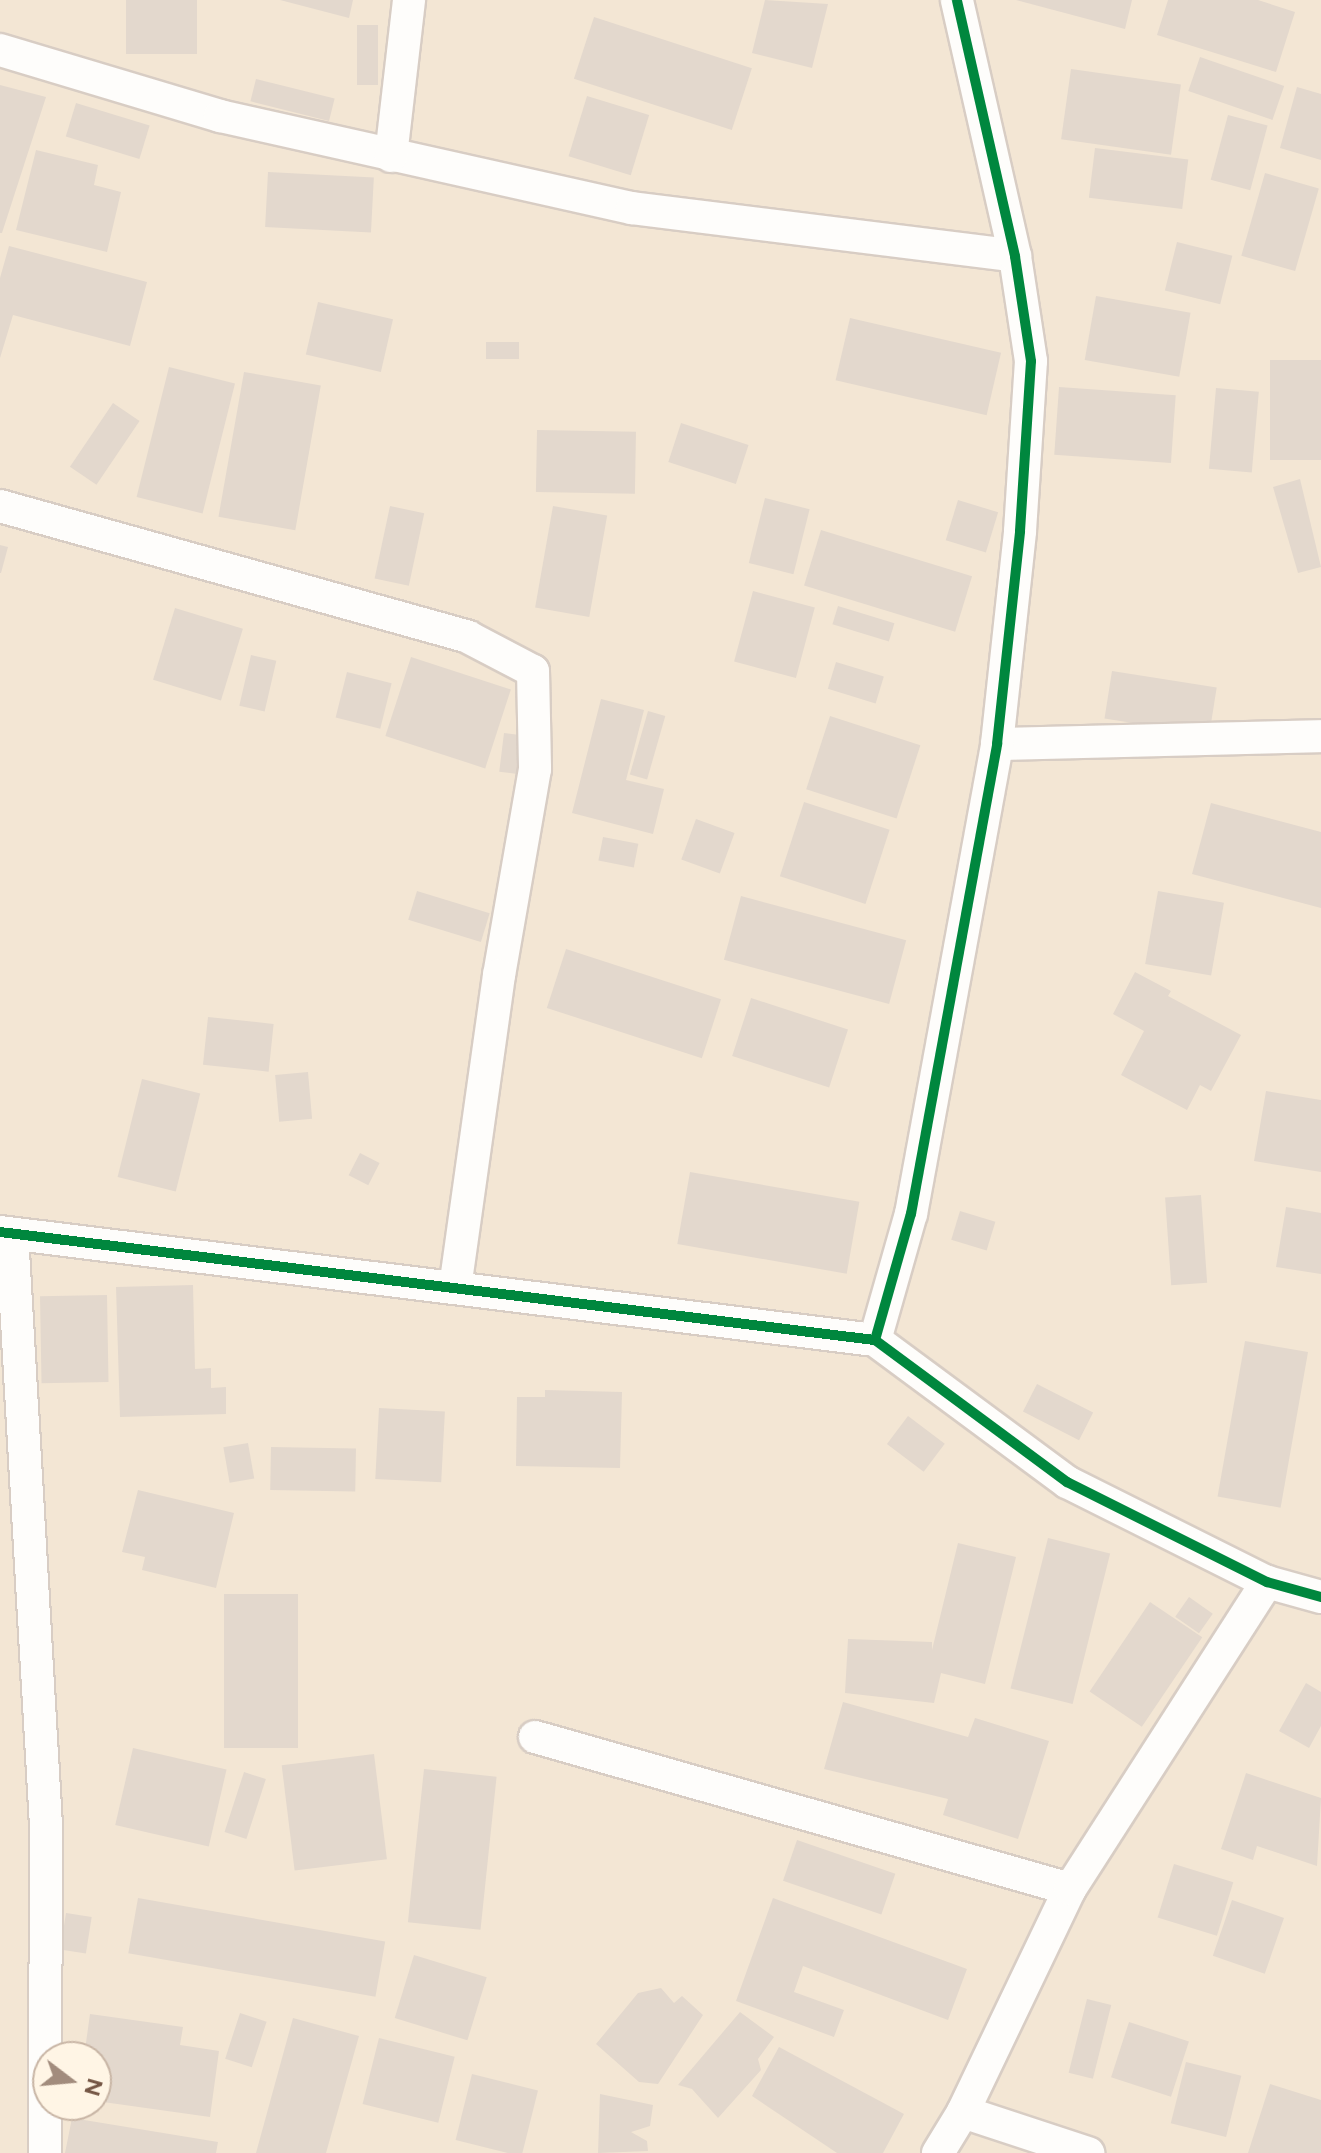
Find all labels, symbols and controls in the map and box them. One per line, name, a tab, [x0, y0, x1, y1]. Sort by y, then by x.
north arrow	[32, 2041, 112, 2121]
text: N	[78, 2075, 109, 2099]

